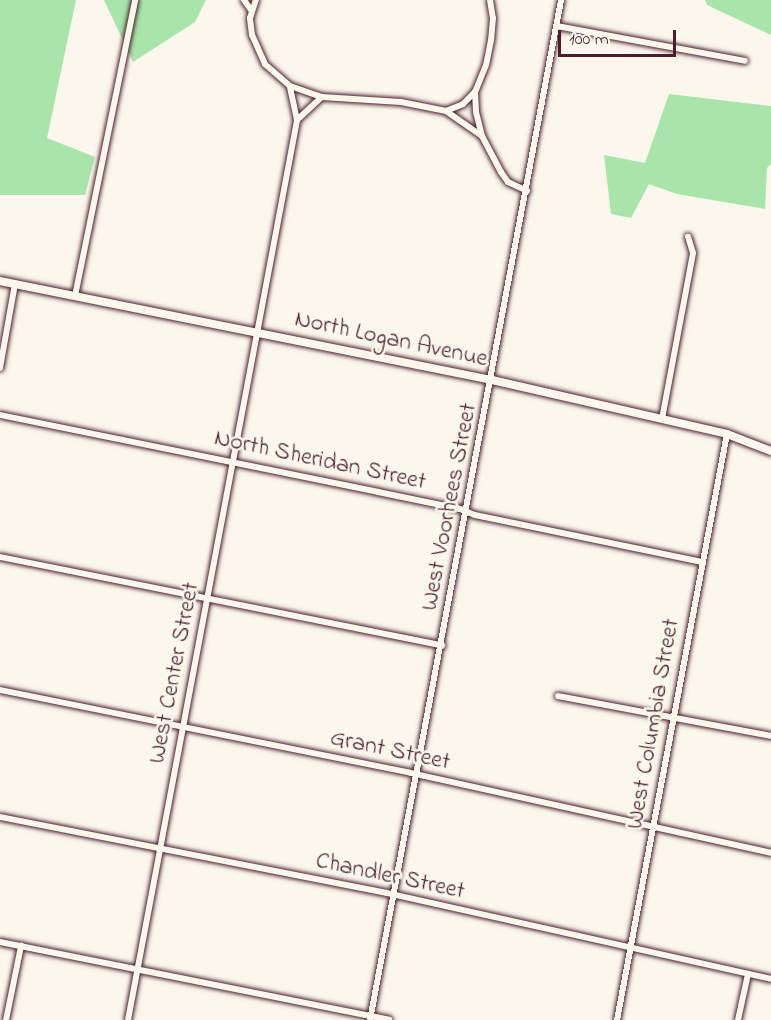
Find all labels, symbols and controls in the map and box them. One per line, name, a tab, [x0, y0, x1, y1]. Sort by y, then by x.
scale bar	[561, 18, 680, 56]
text: 100 m	[569, 27, 609, 53]
street label: North Logan Avenue	[292, 306, 490, 374]
street label: West Voorhees Street	[416, 401, 484, 613]
street label: North Sheridan Street	[212, 424, 428, 498]
street label: West Center Street	[143, 580, 207, 766]
street label: West Columbia Street	[621, 616, 687, 832]
street label: Grant Street	[327, 724, 453, 778]
street label: Chandler Street	[313, 847, 467, 907]

